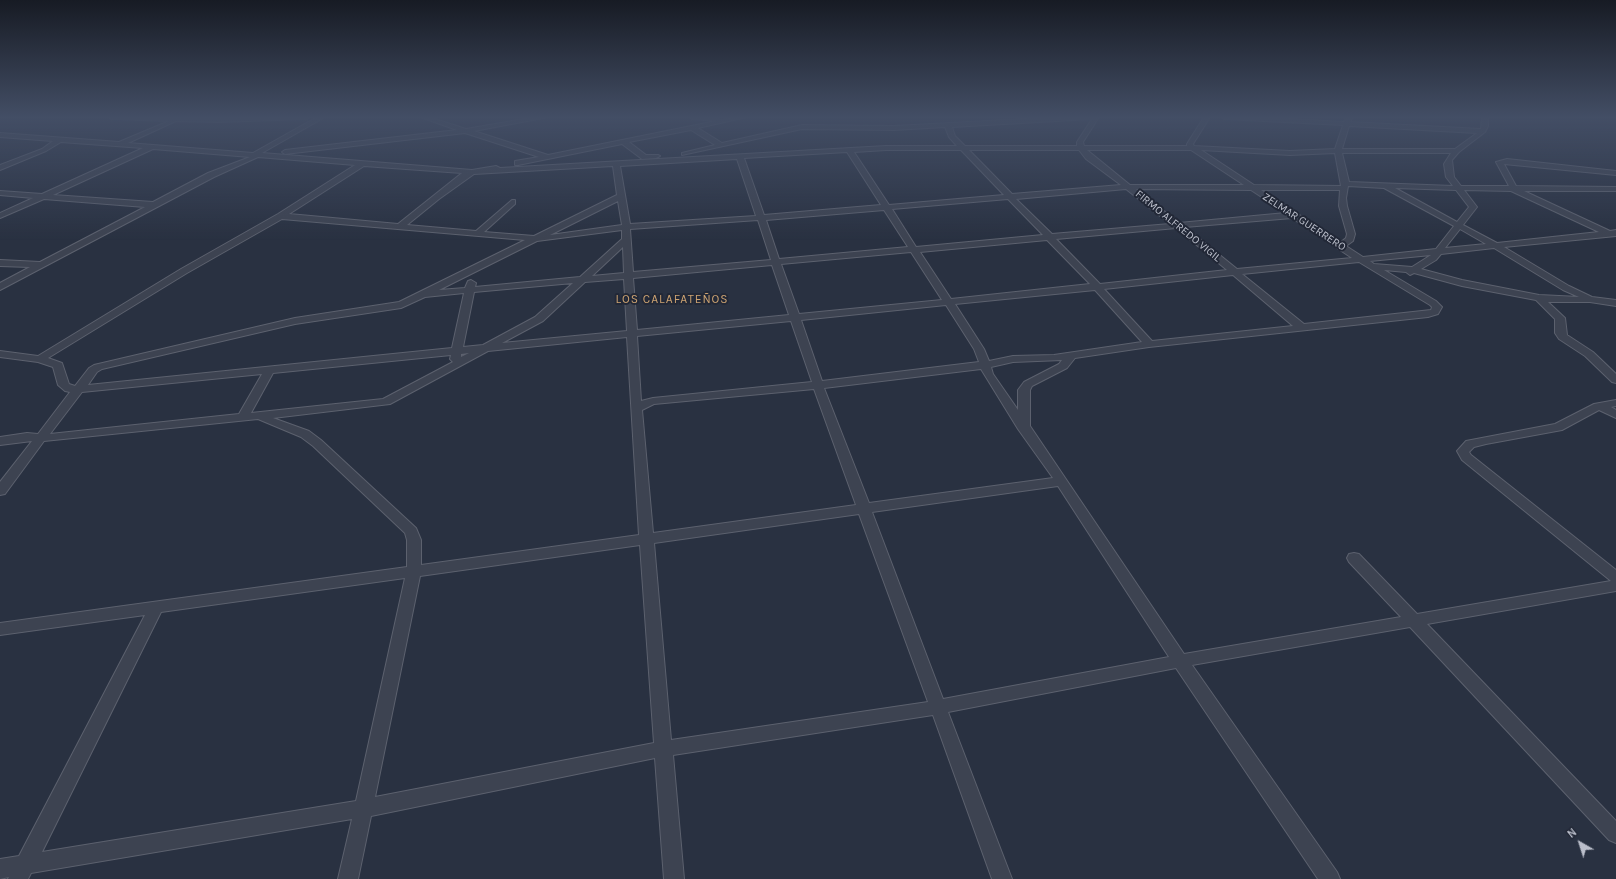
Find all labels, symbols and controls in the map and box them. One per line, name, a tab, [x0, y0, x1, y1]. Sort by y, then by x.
street label: FIRMO ALFREDO VIGIL	[1133, 187, 1223, 265]
street label: ZELMAR GUERRERO	[1260, 190, 1348, 254]
district label: LOS CALAFATEÑOS	[615, 293, 729, 307]
north arrow	[1560, 823, 1600, 863]
text: N	[1565, 826, 1579, 841]

